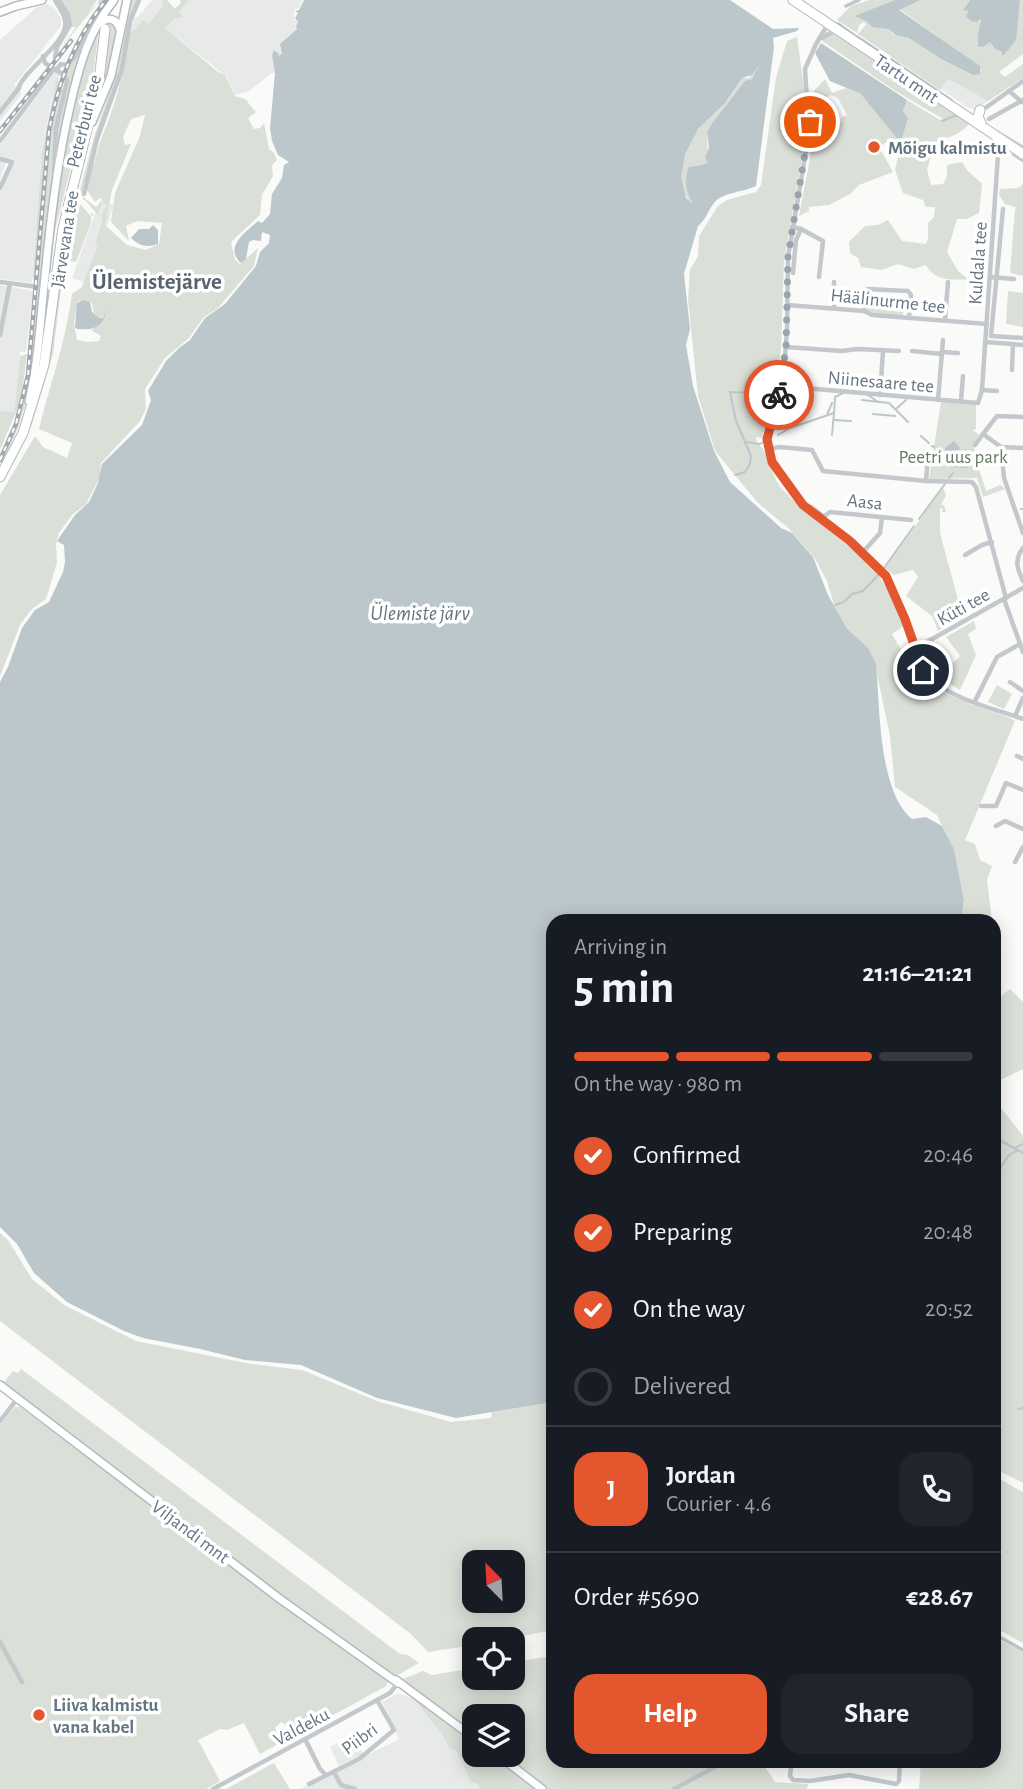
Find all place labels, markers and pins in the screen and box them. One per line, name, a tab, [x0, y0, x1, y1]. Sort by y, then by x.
pin	[780, 92, 840, 152]
marker: Mõigu kalmistu	[866, 139, 882, 155]
place label: Mõigu kalmistu	[888, 139, 1007, 158]
pin	[893, 640, 953, 700]
place label: Liiva kalmistu vana kabel	[53, 1696, 159, 1737]
marker: Liiva kalmistu vana kabel	[31, 1707, 47, 1723]

